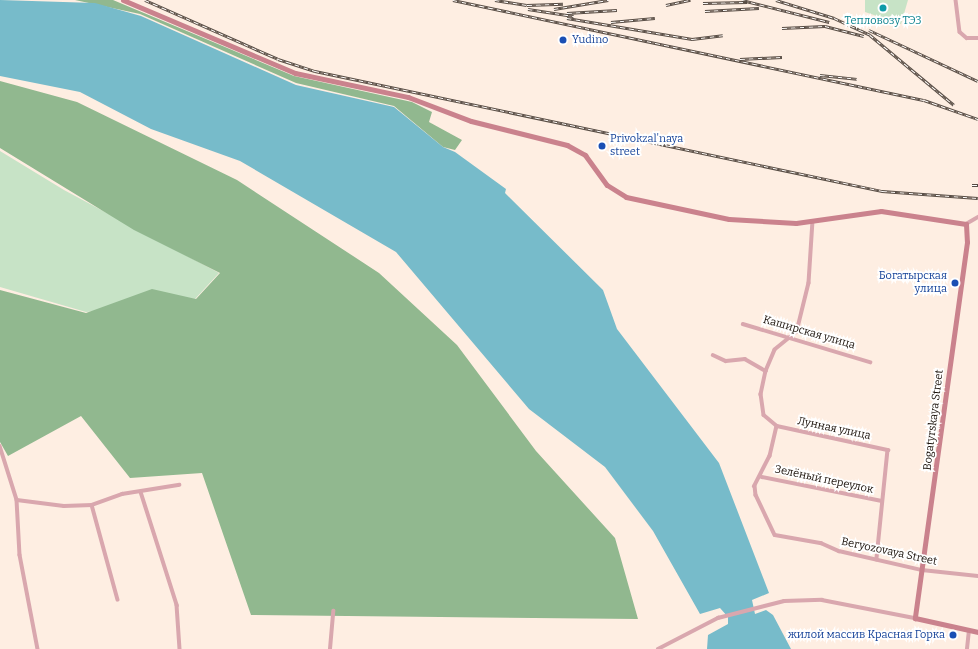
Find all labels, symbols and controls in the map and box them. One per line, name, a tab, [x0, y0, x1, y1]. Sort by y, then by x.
marker: Тепловозу ТЭ3	[878, 3, 888, 13]
place label: Тепловозу ТЭ3	[845, 14, 921, 28]
place label: Yudino	[572, 33, 608, 47]
marker: Yudino	[557, 34, 569, 46]
place label: Privokzal'naya street	[610, 133, 683, 159]
marker: Privokzal'naya street	[597, 141, 607, 151]
place label: Богатырская улица	[879, 270, 947, 296]
marker: Богатырская улица	[950, 278, 960, 288]
street label: Каширская улица	[761, 314, 857, 352]
street label: Bogatyrskaya Street	[921, 369, 947, 471]
street label: Лунная улица	[796, 415, 872, 443]
street label: Зелёный переулок	[774, 463, 874, 497]
street label: Beryozovaya Street	[840, 535, 938, 569]
place label: жилой массив Красная Горка	[788, 628, 945, 642]
marker: жилой массив Красная Горка	[948, 630, 958, 640]

